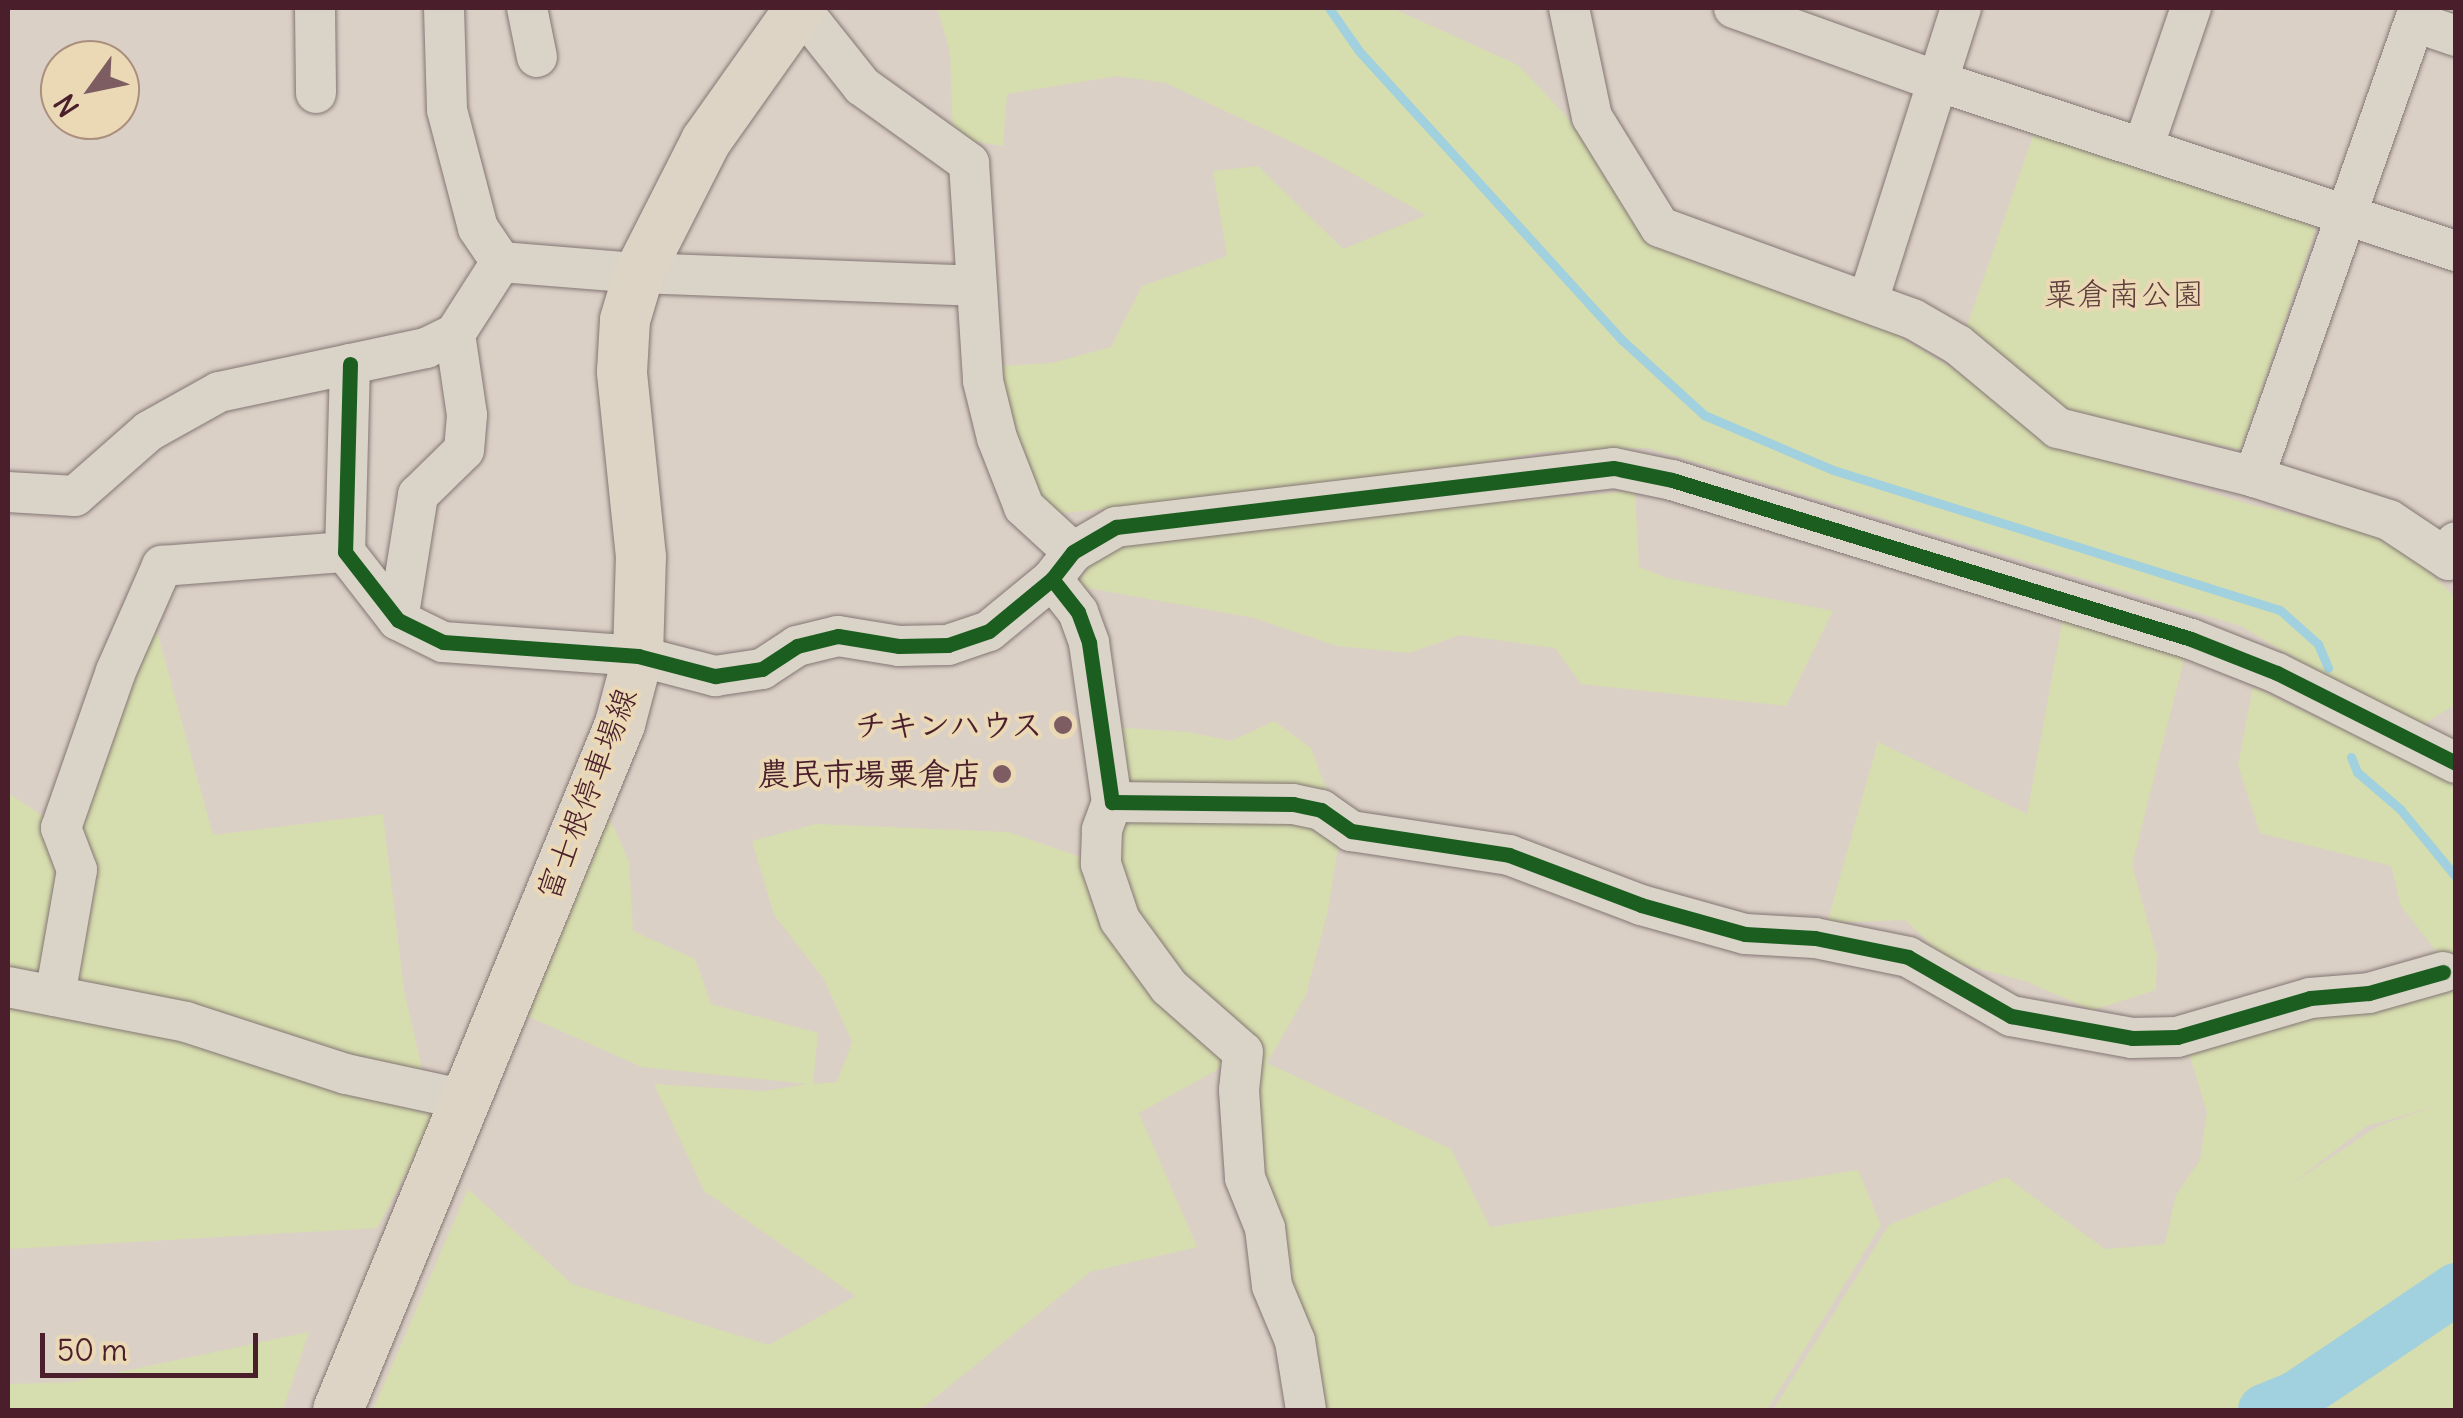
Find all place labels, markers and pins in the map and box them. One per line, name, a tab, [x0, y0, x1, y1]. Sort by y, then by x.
place label: チキンハウス	[851, 706, 1043, 744]
marker: チキンハウス	[1052, 714, 1074, 736]
place label: 農民市場粟倉店	[758, 755, 982, 793]
marker: 農民市場粟倉店	[991, 763, 1013, 785]

